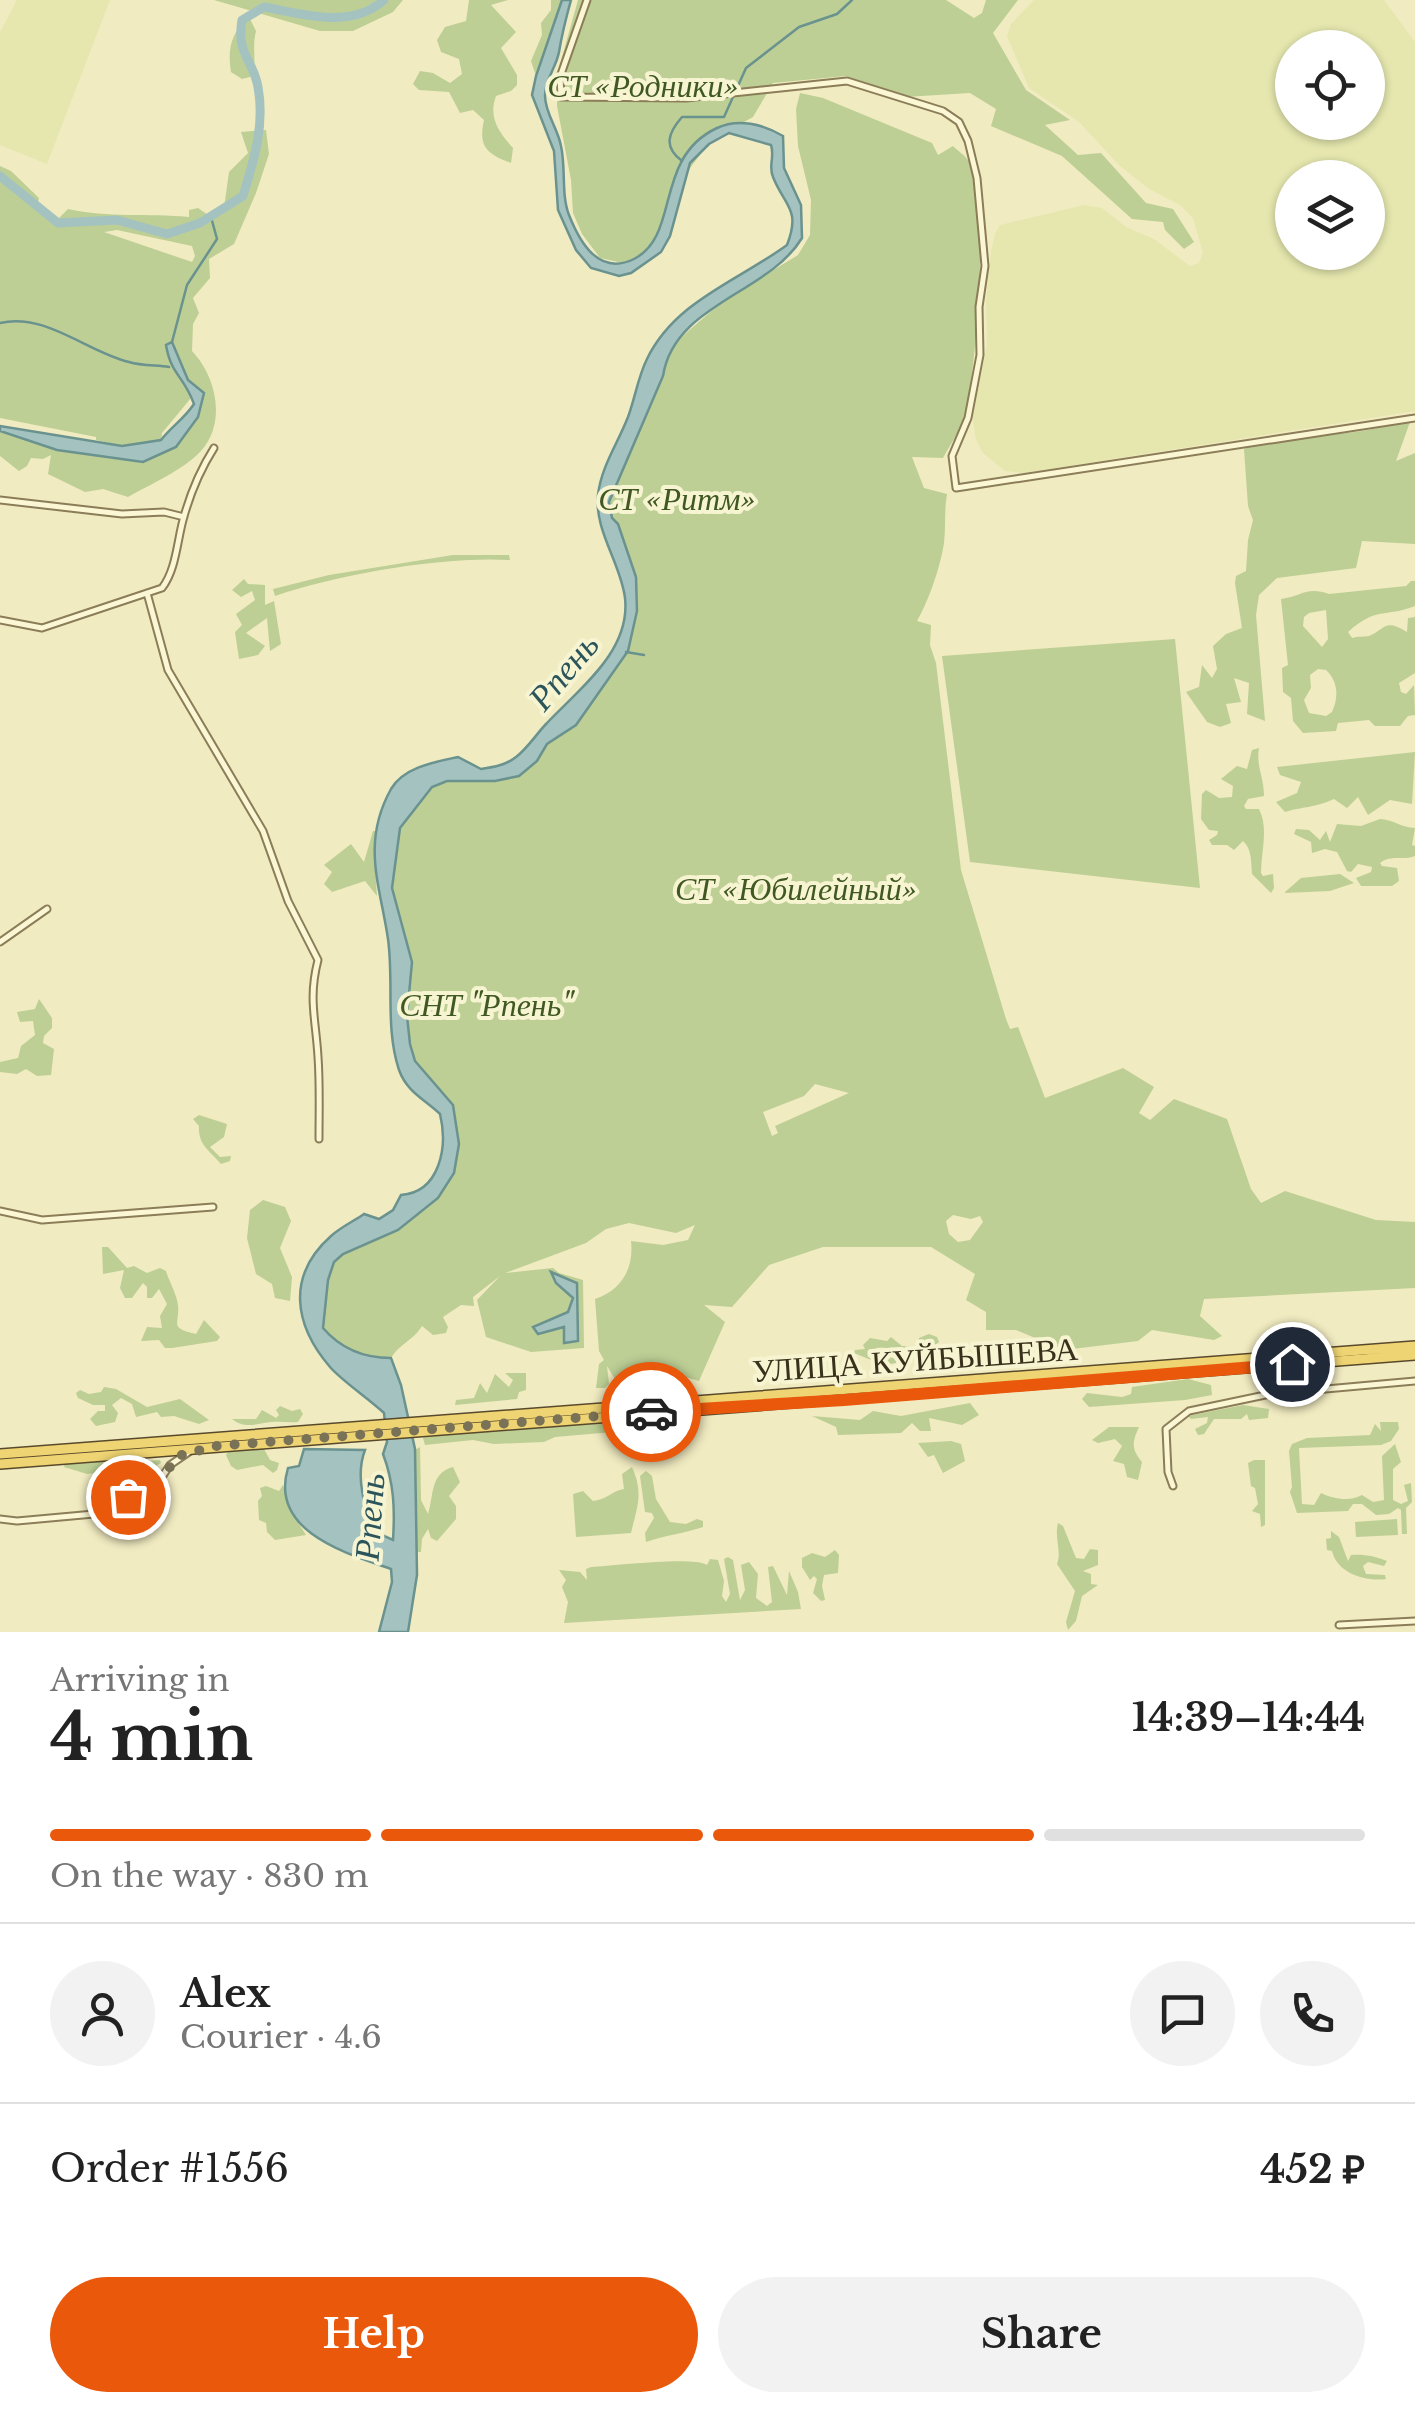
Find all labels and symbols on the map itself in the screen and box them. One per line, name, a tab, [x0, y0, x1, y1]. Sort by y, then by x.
park label: СТ «Родники»	[547, 66, 739, 106]
park label: СТ «Ритм»	[598, 479, 756, 519]
water label: Рпень	[518, 624, 608, 719]
park label: СТ «Юбилейный»	[675, 869, 917, 909]
park label: СНТ "Рпень"	[399, 985, 575, 1025]
pin	[1250, 1322, 1335, 1407]
street label: УЛИЦА КУЙБЫШЕВА	[751, 1329, 1079, 1391]
courier	[601, 1362, 701, 1462]
pin	[86, 1455, 171, 1540]
water label: Рпень	[344, 1472, 394, 1563]

